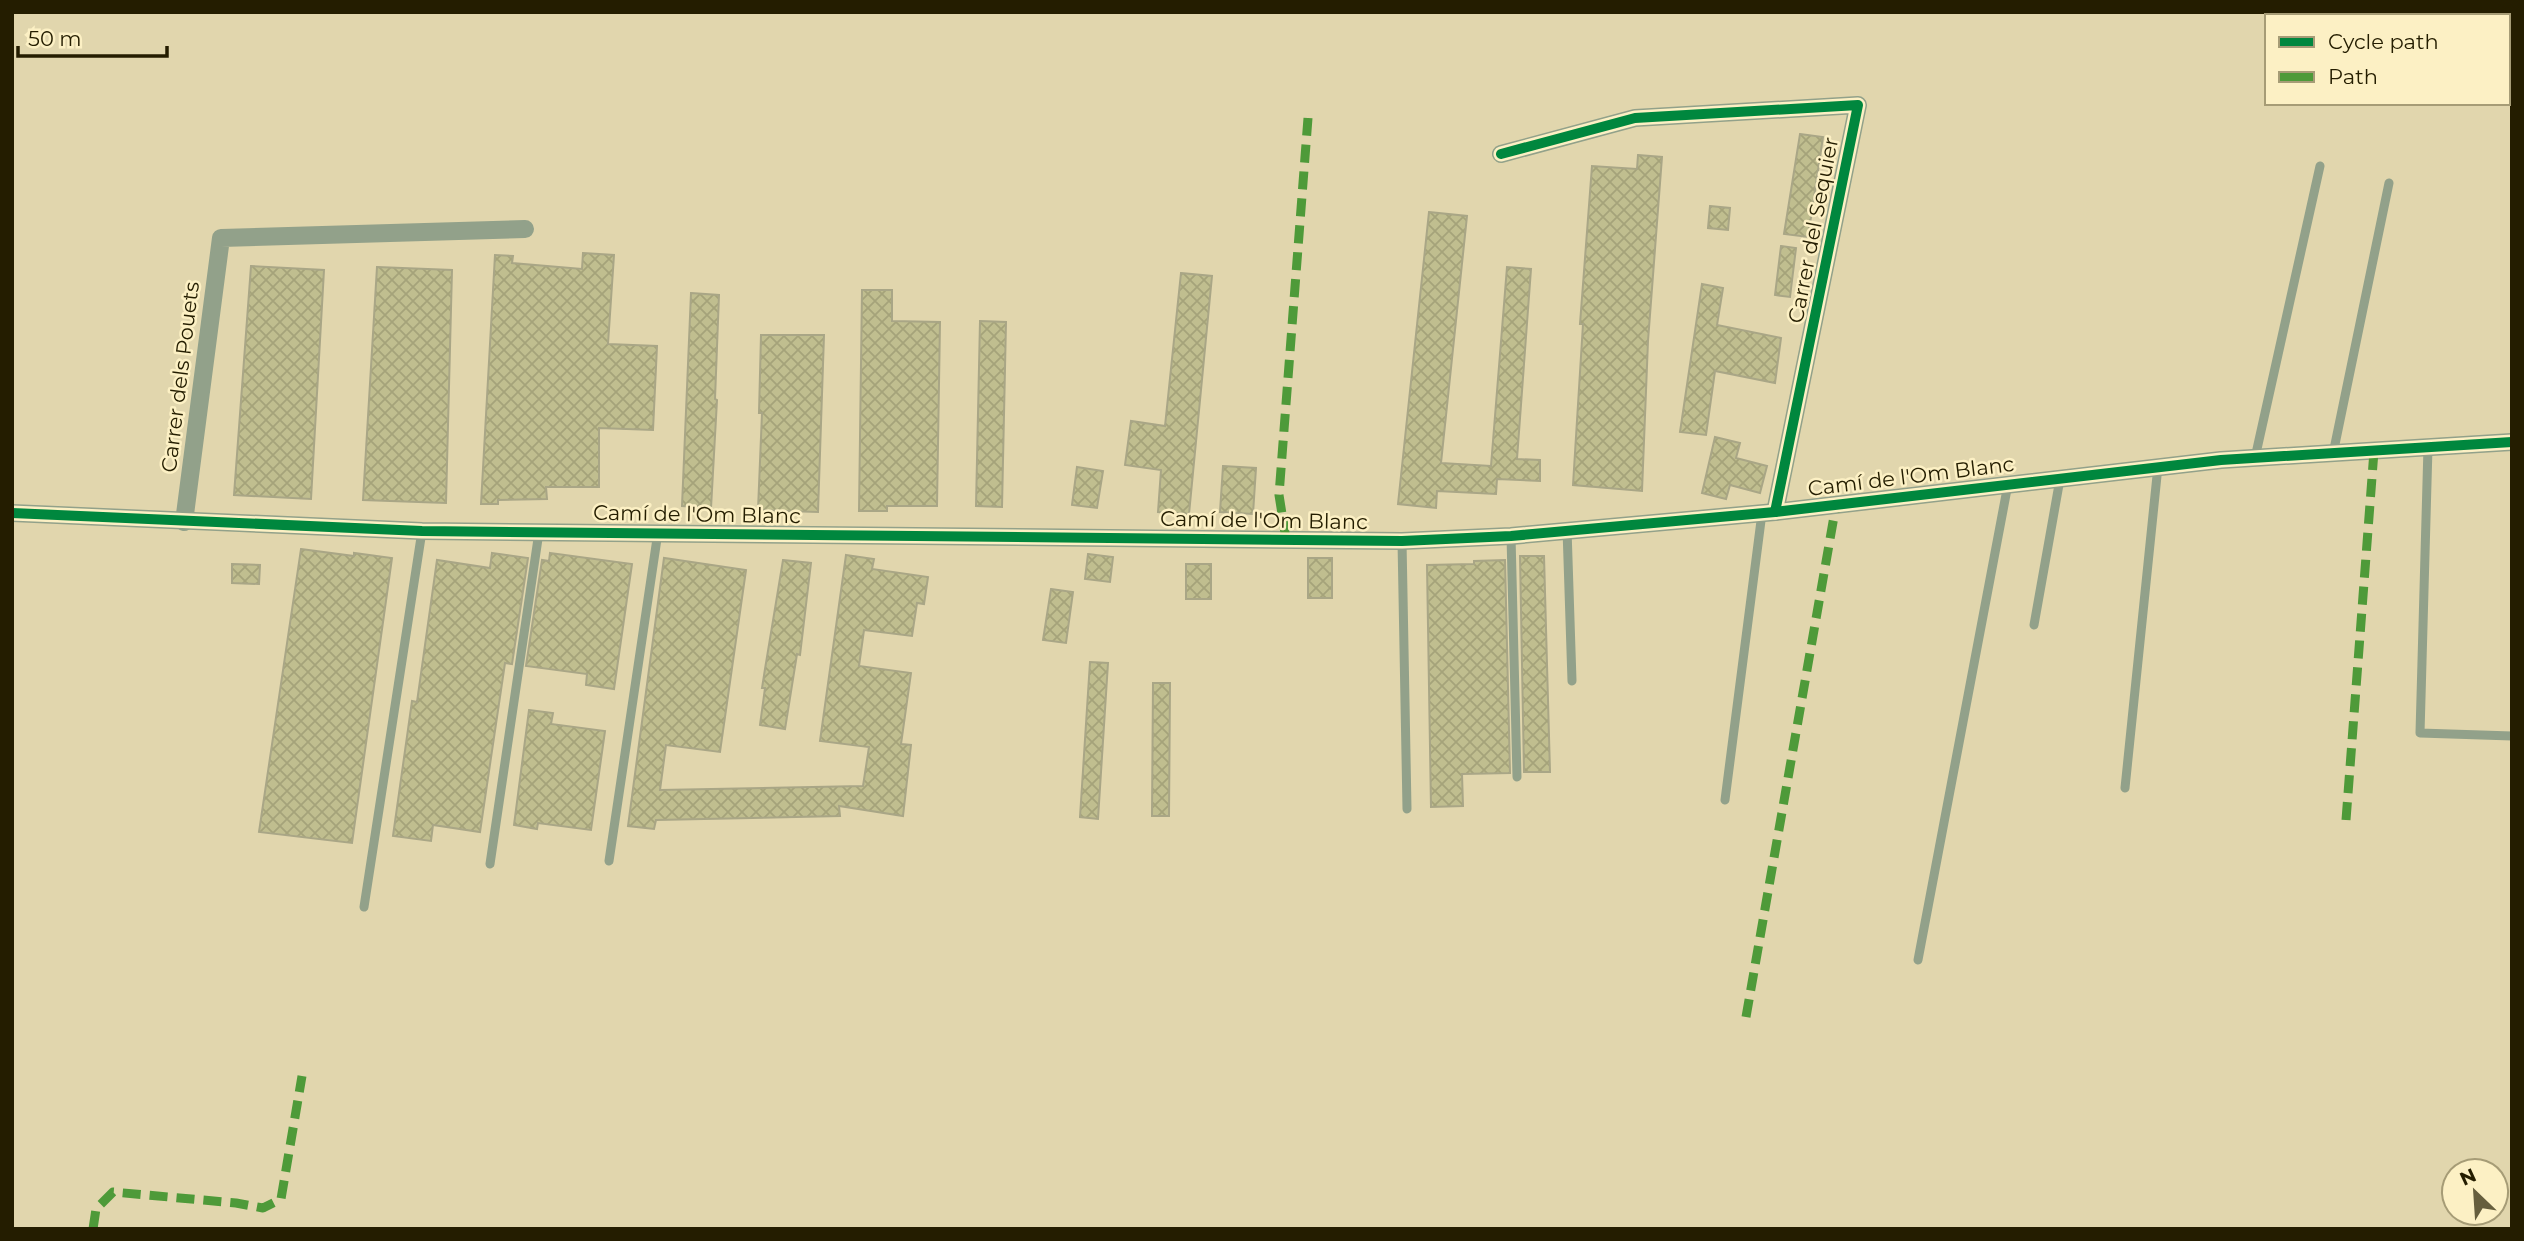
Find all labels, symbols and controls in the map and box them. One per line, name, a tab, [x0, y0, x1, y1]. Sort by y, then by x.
scale bar	[18, 14, 166, 58]
legend	[2265, 14, 2510, 105]
text: 50 m	[28, 26, 82, 51]
text: Cycle path	[2328, 29, 2439, 54]
text: Path	[2328, 64, 2378, 89]
street label: Carrer del Sequier	[1783, 135, 1843, 325]
street label: Carrer dels Pouets	[156, 280, 204, 474]
street label: Camí de l'Om Blanc	[1806, 451, 2016, 501]
street label: Camí de l'Om Blanc	[593, 500, 801, 528]
street label: Camí de l'Om Blanc	[1160, 506, 1368, 534]
north arrow	[2440, 1157, 2510, 1227]
text: N	[2456, 1163, 2480, 1191]

